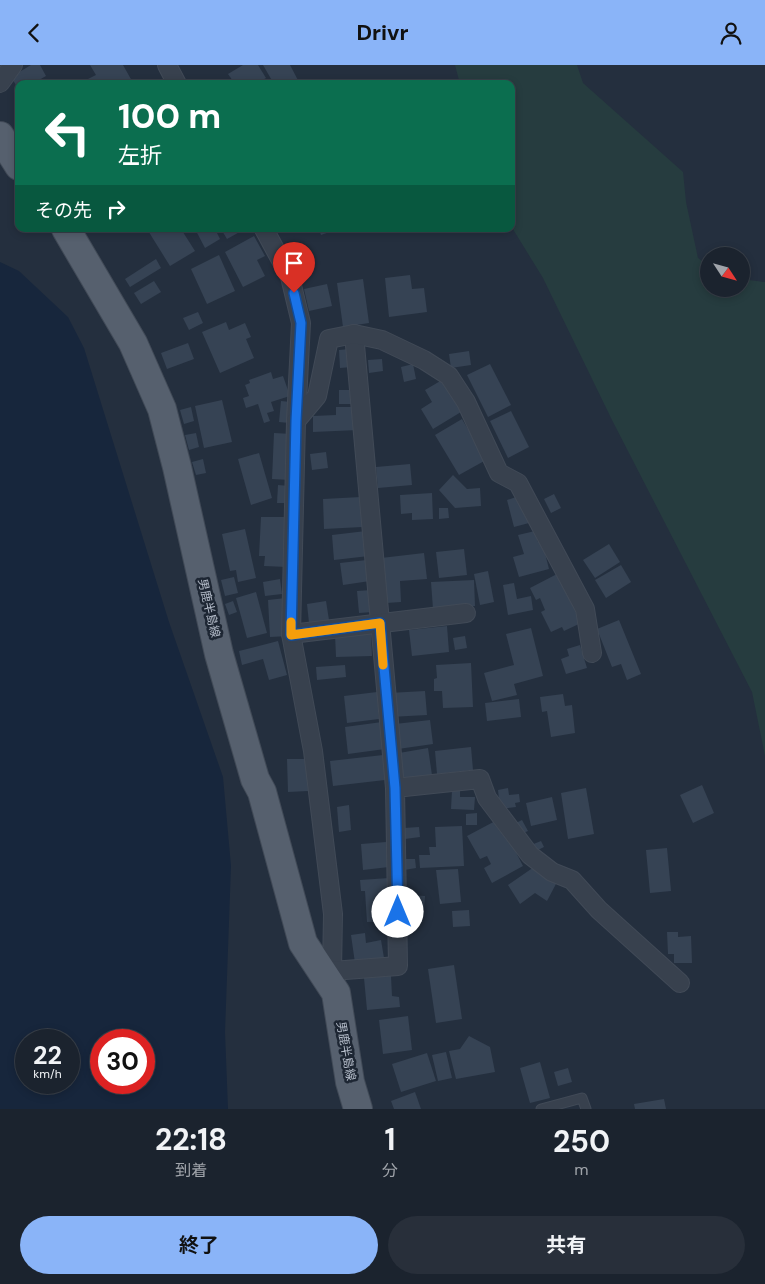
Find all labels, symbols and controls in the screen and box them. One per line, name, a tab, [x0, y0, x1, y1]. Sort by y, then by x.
text: Drivr	[356, 18, 409, 47]
icon: back	[20, 19, 48, 47]
icon: person	[717, 19, 745, 47]
text: 100 m	[118, 93, 221, 139]
icon: left	[35, 100, 100, 165]
text: 左折	[118, 141, 162, 170]
icon: right	[102, 195, 130, 223]
text: その先	[35, 198, 92, 223]
pin	[273, 242, 315, 293]
north arrow	[700, 247, 750, 297]
map controls	[700, 247, 750, 297]
icon: arrive	[280, 249, 308, 277]
street label: 男鹿半島線	[194, 577, 224, 639]
position arrow	[371, 885, 423, 937]
street label: 男鹿半島線	[333, 1020, 359, 1082]
speed limit sign: 30	[90, 1029, 155, 1094]
text: 22	[33, 1039, 62, 1072]
text: km/h	[33, 1066, 62, 1082]
text: 22:18	[155, 1120, 227, 1159]
text: 1	[385, 1120, 395, 1159]
text: 250	[553, 1122, 610, 1161]
text: m	[574, 1159, 589, 1180]
text: 到着	[175, 1160, 207, 1181]
text: 分	[382, 1160, 398, 1181]
button: 終了	[20, 1216, 378, 1274]
button: 共有	[388, 1216, 745, 1274]

